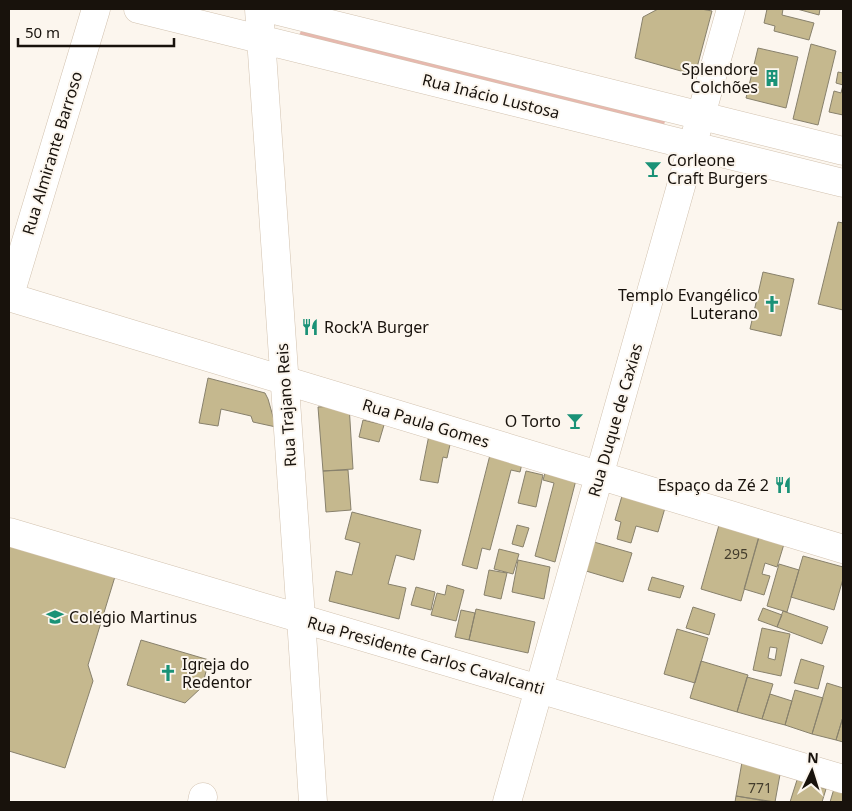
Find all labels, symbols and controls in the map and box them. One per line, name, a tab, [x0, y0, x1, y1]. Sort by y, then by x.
scale bar	[18, 15, 174, 47]
text: 50 m	[25, 22, 60, 42]
place label: Splendore Colchões	[682, 58, 758, 98]
street label: Rua Inácio Lustosa	[420, 68, 562, 124]
building icon: Splendore Colchões	[762, 68, 782, 88]
street label: Rua Almirante Barroso	[17, 69, 87, 237]
place label: Corleone Craft Burgers	[667, 149, 768, 189]
bar icon: Corleone Craft Burgers	[643, 159, 663, 179]
place label: Templo Evangélico Luterano	[618, 284, 758, 324]
church icon: Templo Evangélico Luterano	[762, 294, 782, 314]
place label: Rock'A Burger	[324, 316, 429, 338]
restaurant icon: Rock'A Burger	[300, 317, 320, 337]
street label: Rua Duque de Caxias	[583, 341, 647, 499]
street label: Rua Trajano Reis	[271, 342, 301, 468]
street label: Rua Paula Gomes	[360, 393, 492, 453]
place label: O Torto	[505, 410, 561, 432]
bar icon: O Torto	[565, 411, 585, 431]
place label: Espaço da Zé 2	[658, 474, 769, 496]
restaurant icon: Espaço da Zé 2	[773, 475, 793, 495]
house number: 295	[724, 544, 748, 563]
place label: Colégio Martinus	[69, 606, 197, 628]
school or university icon: Colégio Martinus	[45, 607, 65, 627]
street label: Rua Presidente Carlos Cavalcanti	[305, 611, 547, 699]
place label: Igreja do Redentor	[182, 653, 252, 693]
church icon: Igreja do Redentor	[158, 663, 178, 683]
north arrow	[787, 746, 837, 796]
text: N	[807, 748, 819, 767]
house number: 771	[748, 778, 772, 797]

